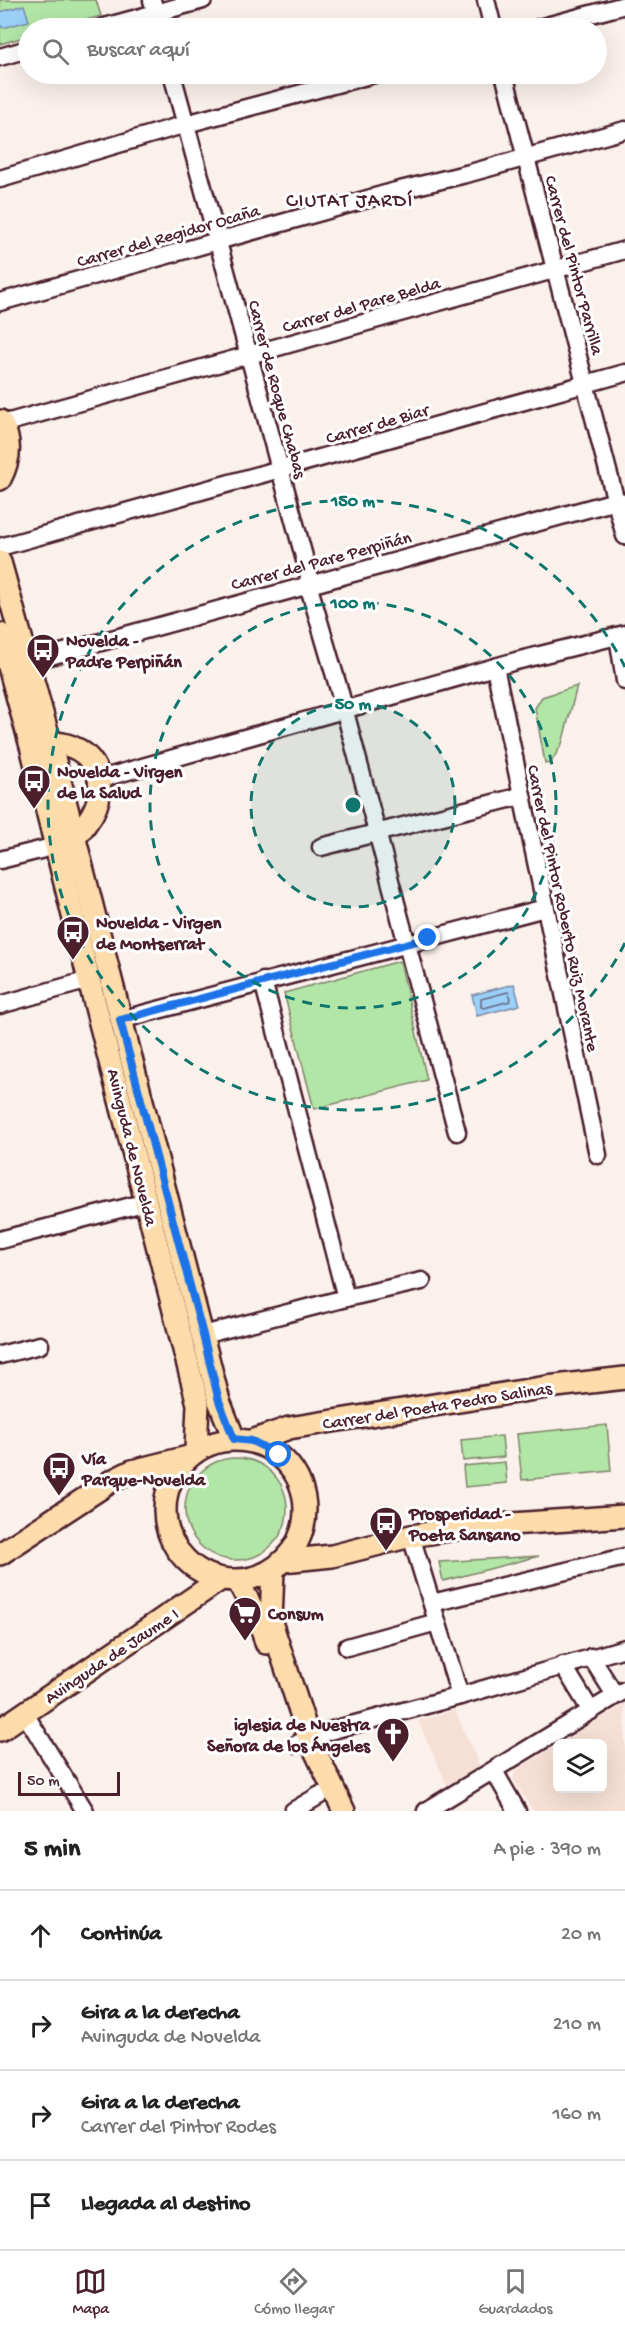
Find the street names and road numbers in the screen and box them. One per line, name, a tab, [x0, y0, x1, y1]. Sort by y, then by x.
street label: Carrer del Pintor Parrilla	[539, 174, 607, 359]
street label: Carrer del Regidor Ocaña	[75, 201, 264, 274]
street label: Carrer del Pare Belda	[280, 274, 444, 339]
street label: Carrer de Roque Chabas	[242, 298, 310, 482]
street label: Carrer de Biar	[324, 400, 433, 450]
street label: Carrer del Pare Perpiñán	[229, 528, 415, 597]
street label: Carrer del Pintor Roberto Ruiz Morante	[521, 763, 602, 1054]
street label: Avinguda de Novelda	[101, 1067, 161, 1229]
street label: Carrer del Poeta Pedro Salinas	[321, 1379, 555, 1436]
street label: Avinguda de Jaume I	[41, 1604, 183, 1710]

